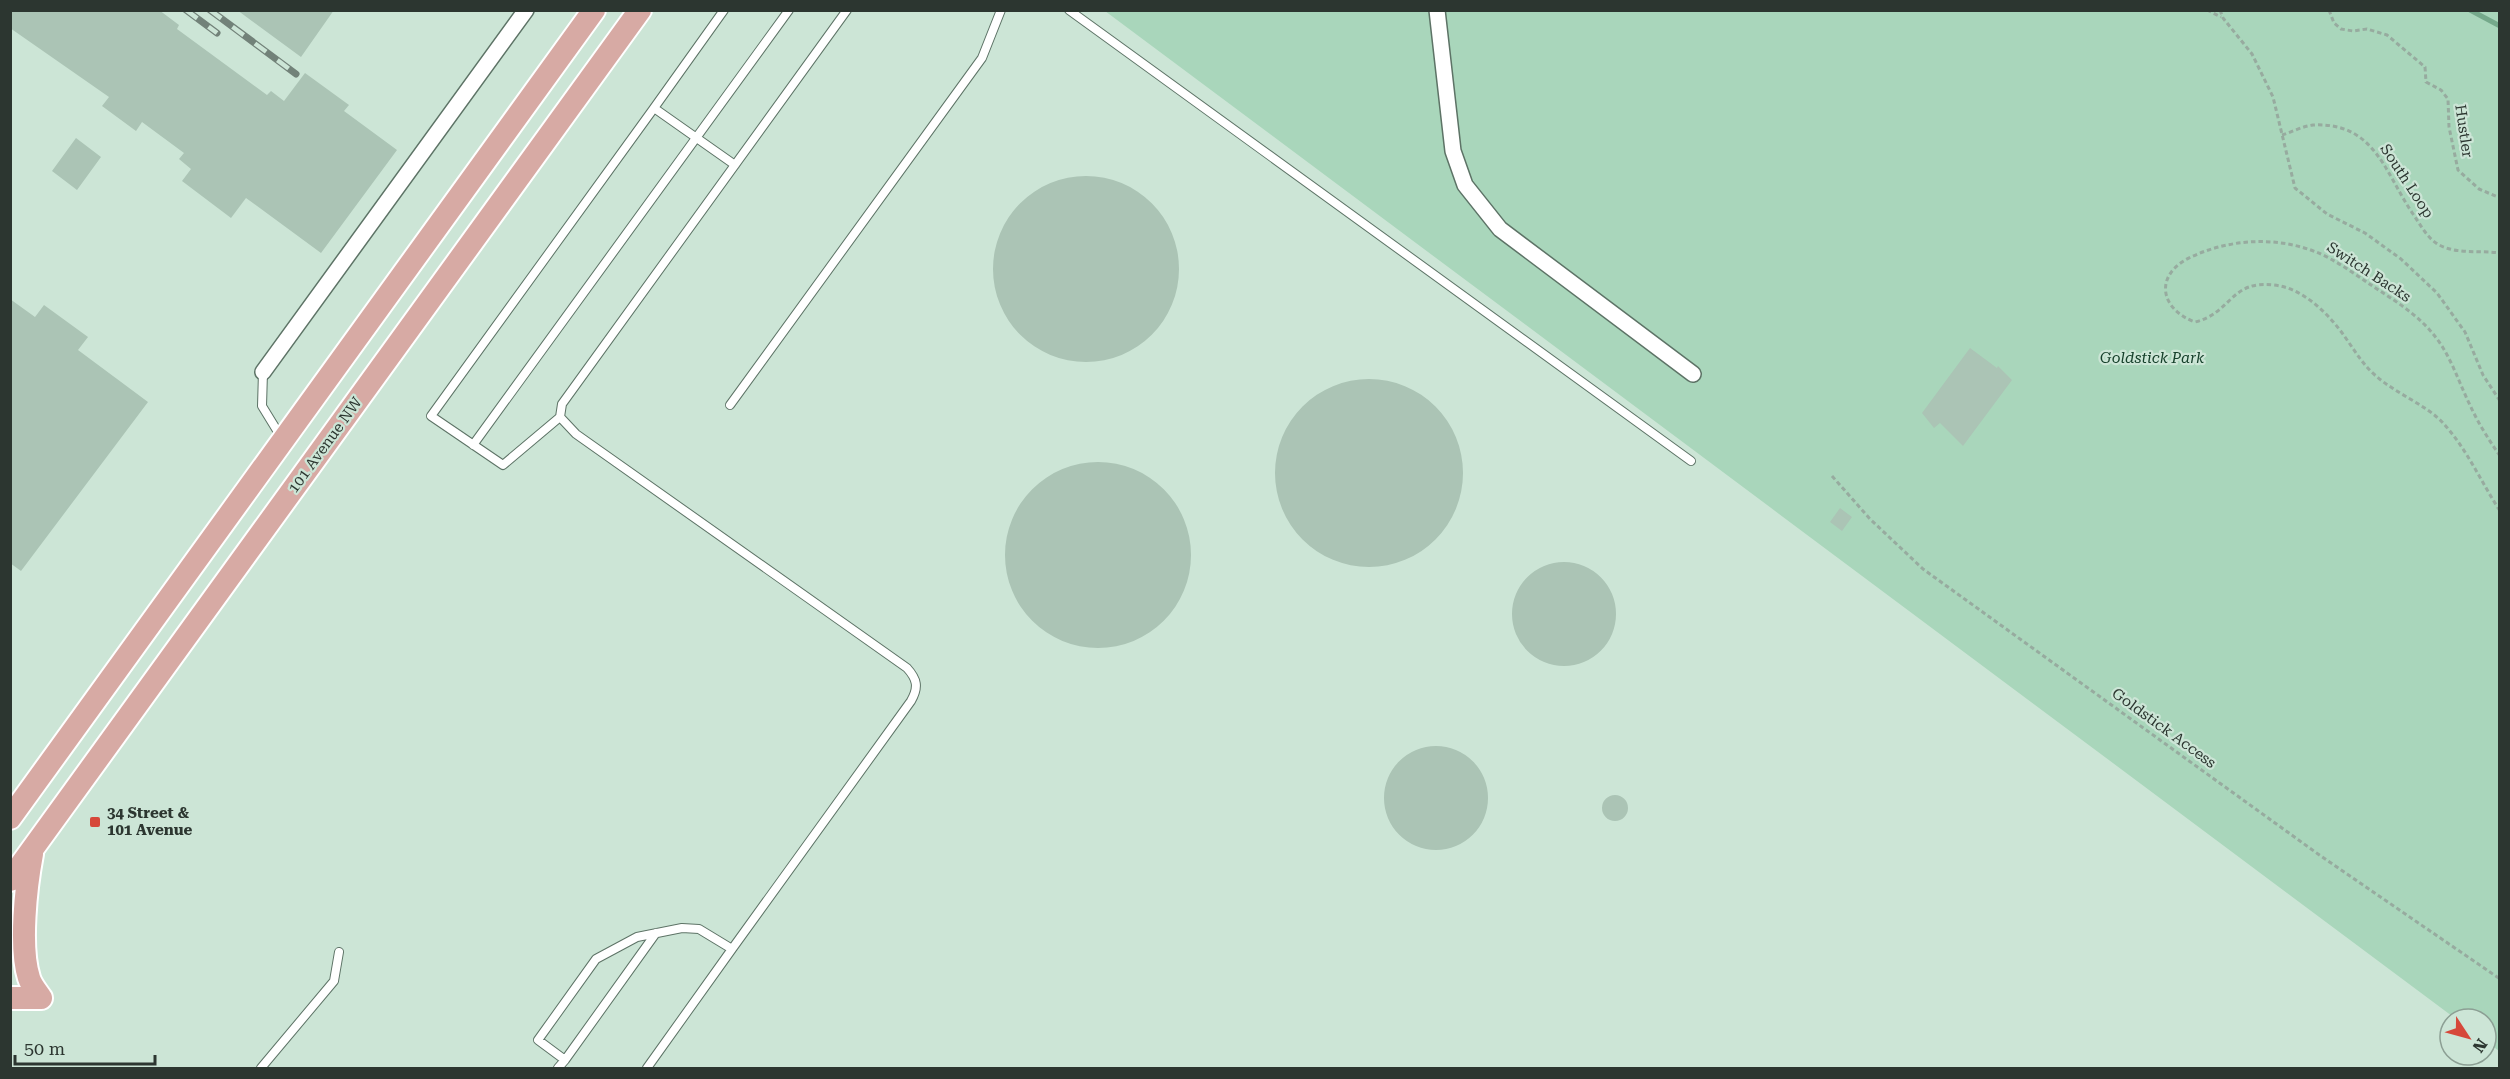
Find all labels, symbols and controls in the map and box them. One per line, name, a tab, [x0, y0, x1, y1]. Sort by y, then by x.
street label: Hustler	[2451, 103, 2477, 159]
street label: South Loop	[2376, 141, 2438, 222]
street label: Switch Backs	[2324, 238, 2414, 306]
park label: Goldstick Park	[2100, 349, 2205, 367]
street label: 101 Avenue NW	[284, 393, 366, 496]
street label: Goldstick Access	[2108, 684, 2220, 772]
place label: 34 Street & 101 Avenue	[107, 804, 193, 839]
marker: 34 Street & 101 Avenue	[88, 815, 102, 829]
north arrow	[2438, 1007, 2498, 1067]
scale bar	[15, 1028, 154, 1066]
text: N	[2468, 1035, 2491, 1056]
text: 50 m	[24, 1038, 65, 1059]

